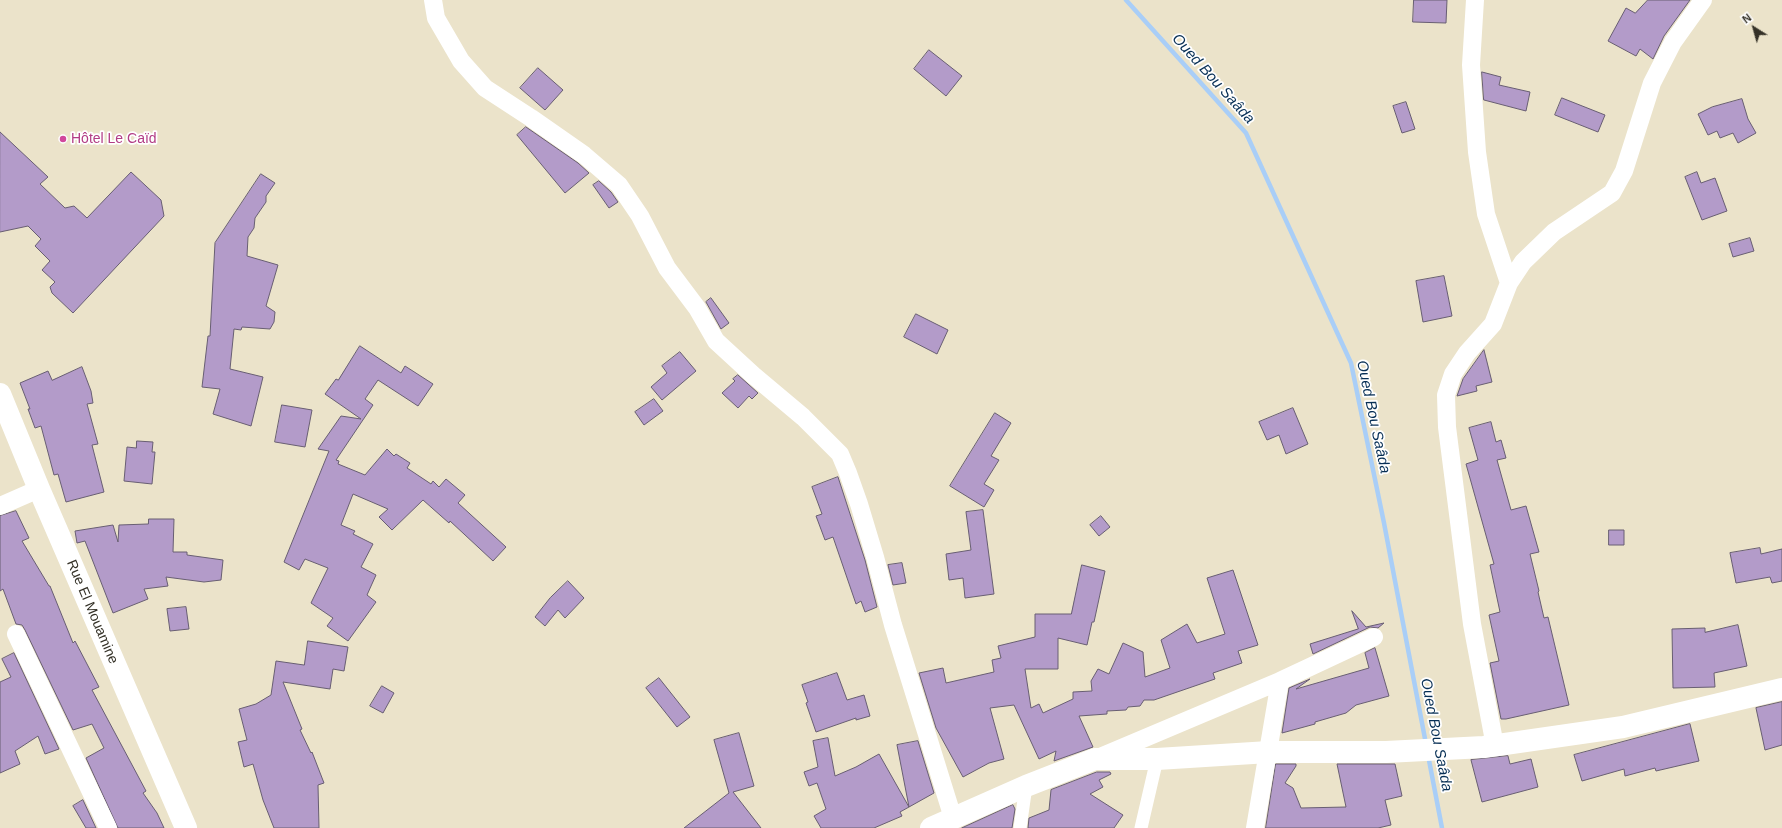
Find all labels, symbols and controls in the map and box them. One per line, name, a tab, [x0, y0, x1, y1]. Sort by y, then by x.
north arrow	[1734, 8, 1774, 48]
text: N	[1740, 11, 1754, 26]
water label: Oued Bou Saâda	[1168, 30, 1258, 128]
place label: Hôtel Le Caïd	[71, 131, 157, 147]
marker: Hôtel Le Caïd	[58, 134, 68, 144]
water label: Oued Bou Saâda	[1352, 359, 1394, 475]
street label: Rue El Mouamine	[63, 558, 121, 666]
water label: Oued Bou Saâda	[1416, 677, 1456, 793]

